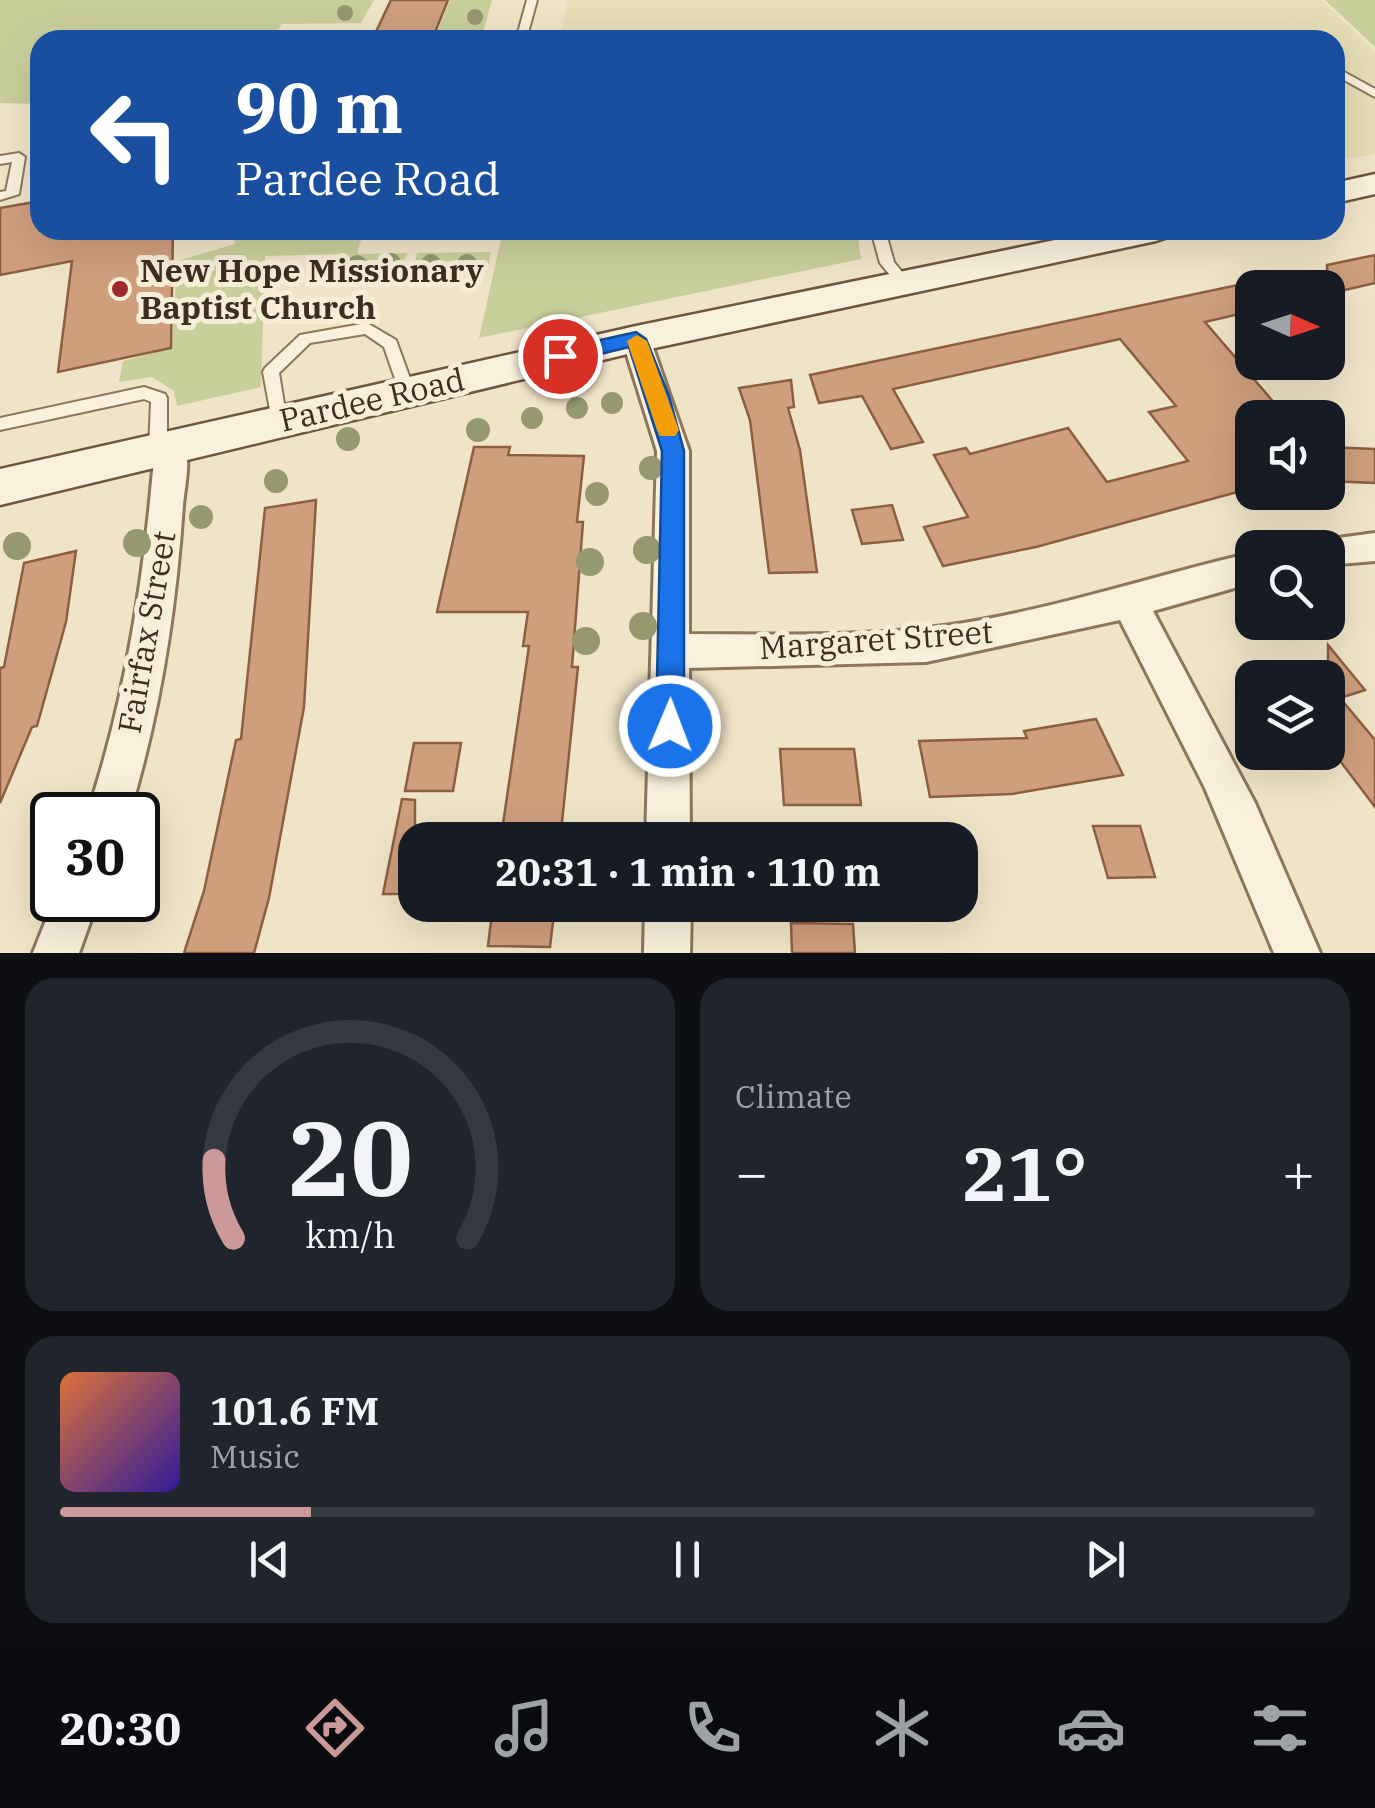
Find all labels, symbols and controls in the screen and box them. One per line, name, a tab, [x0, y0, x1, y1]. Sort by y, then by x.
text: 90 m	[235, 61, 403, 152]
icon: left	[70, 70, 200, 200]
text: Pardee Road	[235, 149, 500, 207]
place label: New Hope Missionary Baptist Church	[140, 249, 484, 328]
north arrow	[1235, 270, 1345, 380]
map controls	[1235, 270, 1345, 770]
marker: New Hope Missionary Baptist Church	[109, 278, 131, 300]
pin	[518, 314, 603, 399]
icon: arrive	[533, 329, 588, 384]
street label: Pardee Road	[275, 357, 468, 441]
button: sound	[1235, 400, 1345, 510]
street label: Fairfax Street	[108, 527, 184, 736]
button: search	[1235, 530, 1345, 640]
street label: Margaret Street	[758, 610, 994, 668]
button: layers	[1235, 660, 1345, 770]
position arrow	[618, 674, 722, 778]
speed limit sign: 30	[30, 792, 160, 922]
text: 20:31 · 1 min · 110 m	[495, 847, 881, 896]
text: Climate	[735, 1075, 852, 1117]
text: 20	[288, 1089, 412, 1225]
text: 21°	[962, 1124, 1088, 1222]
text: −	[735, 1137, 768, 1208]
text: +	[1282, 1137, 1315, 1208]
text: km/h	[305, 1211, 395, 1258]
text: 101.6 FM	[210, 1386, 379, 1435]
text: Music	[210, 1435, 300, 1477]
icon: previous	[242, 1532, 297, 1587]
icon: pause	[660, 1532, 715, 1587]
icon: next	[1078, 1532, 1133, 1587]
icon: directions	[300, 1693, 370, 1763]
icon: music	[489, 1693, 559, 1763]
icon: phone	[678, 1693, 748, 1763]
icon: climate	[867, 1693, 937, 1763]
icon: car	[1056, 1693, 1126, 1763]
icon: filters	[1245, 1693, 1315, 1763]
text: 20:30	[60, 1699, 181, 1757]

